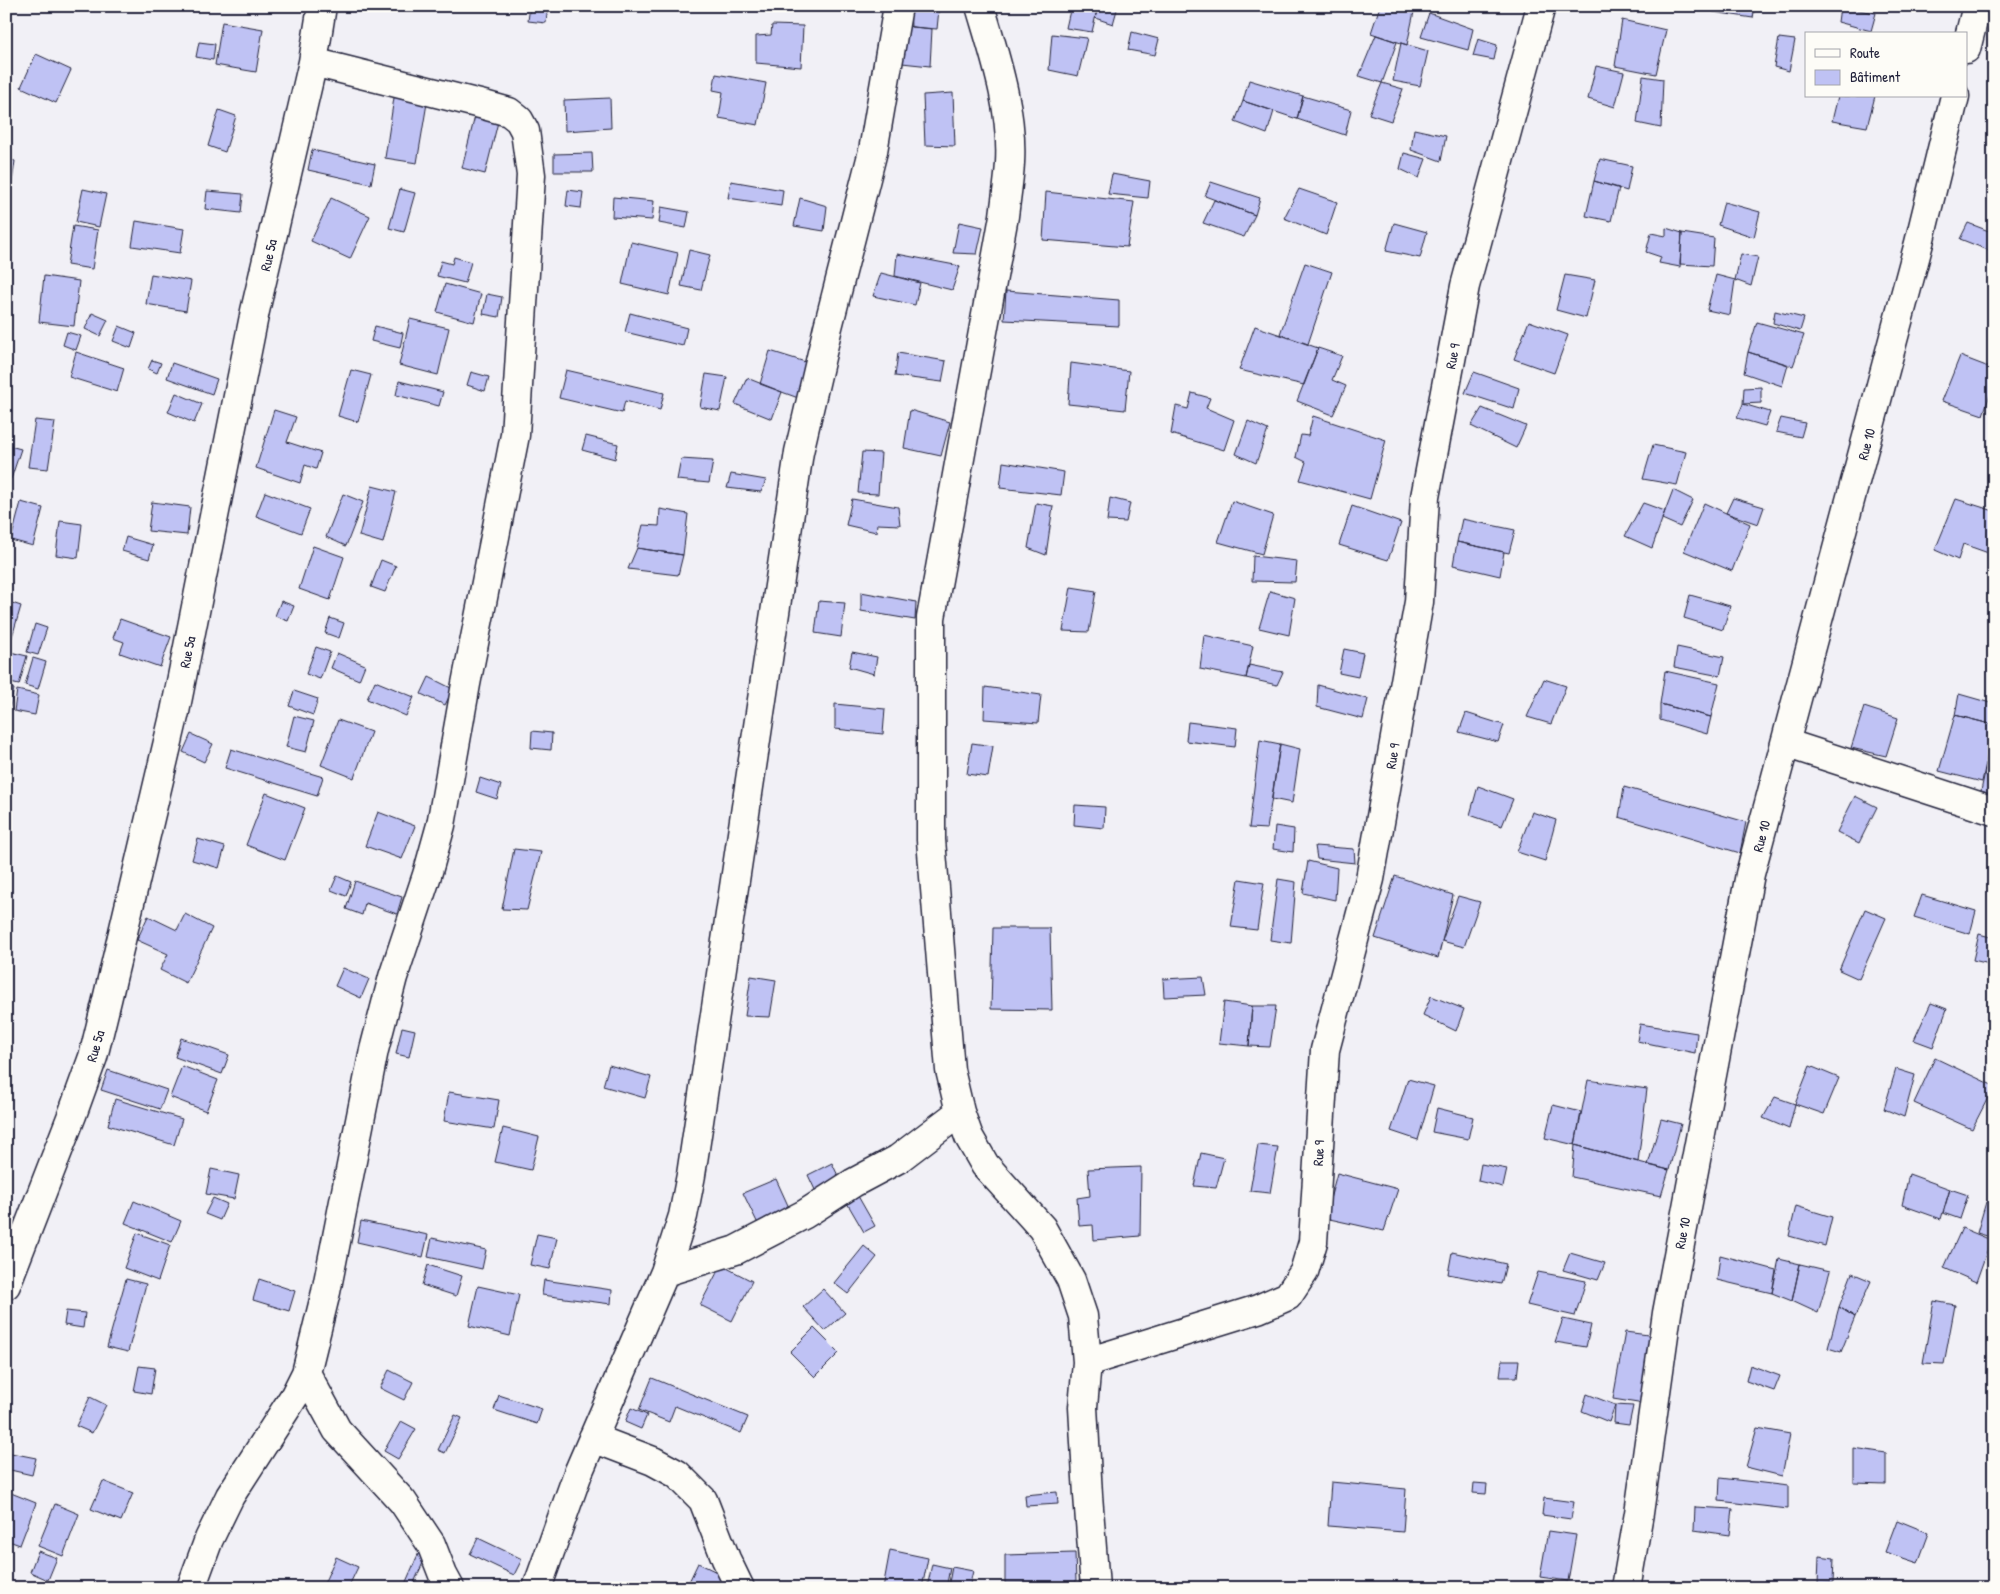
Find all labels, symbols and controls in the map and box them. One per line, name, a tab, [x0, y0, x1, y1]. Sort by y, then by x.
legend	[1805, 32, 1968, 98]
text: Route	[1850, 42, 1880, 63]
text: Bâtiment	[1850, 66, 1901, 87]
street label: Rue 5a	[255, 237, 281, 273]
street label: Rue 9	[1440, 341, 1464, 371]
street label: Rue 10	[1853, 426, 1879, 462]
street label: Rue 5a	[175, 634, 199, 670]
street label: Rue 9	[1380, 742, 1404, 770]
street label: Rue 10	[1748, 818, 1774, 854]
street label: Rue 5a	[81, 1027, 109, 1064]
street label: Rue 9	[1308, 1140, 1328, 1166]
street label: Rue 10	[1670, 1215, 1694, 1251]

